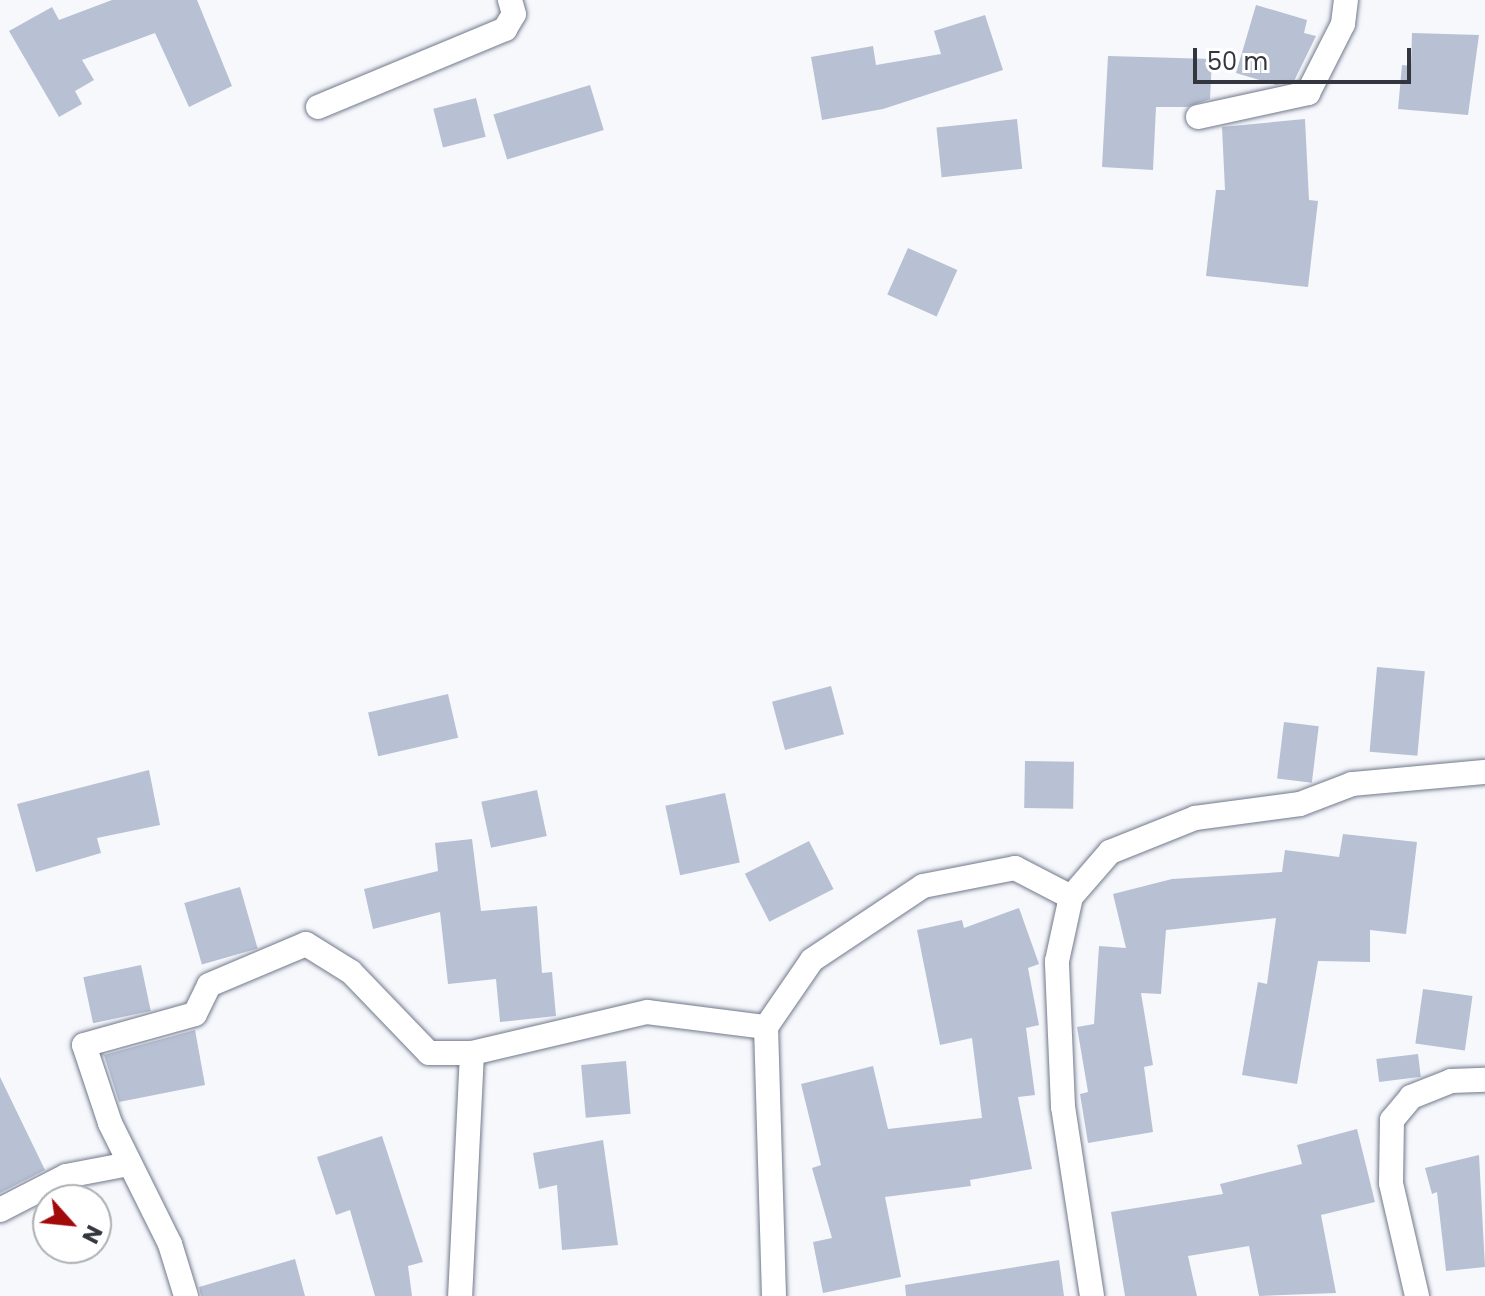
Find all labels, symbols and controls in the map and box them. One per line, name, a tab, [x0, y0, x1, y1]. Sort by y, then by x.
scale bar	[1197, 32, 1415, 82]
text: 50 m	[1207, 45, 1268, 78]
north arrow	[32, 1184, 112, 1264]
text: N	[74, 1220, 110, 1249]

